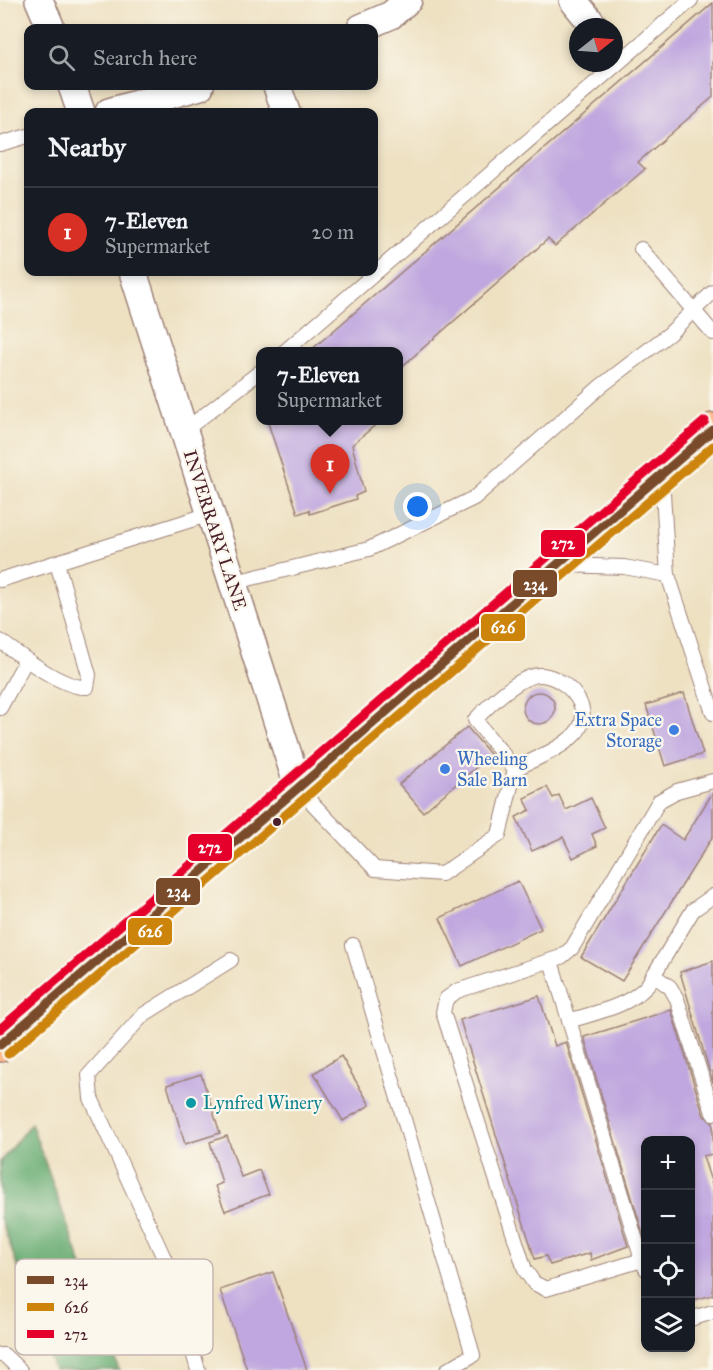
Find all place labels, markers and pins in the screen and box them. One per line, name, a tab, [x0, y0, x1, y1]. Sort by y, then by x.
pin: 1	[310, 444, 350, 494]
place label: Extra Space Storage	[574, 709, 662, 753]
marker: Extra Space Storage	[667, 723, 681, 737]
place label: Wheeling Sale Barn	[457, 748, 528, 791]
marker: Wheeling Sale Barn	[438, 762, 452, 776]
unlabelled marker	[271, 816, 283, 828]
place label: Lynfred Winery	[203, 1092, 322, 1114]
marker: Lynfred Winery	[184, 1096, 198, 1110]

